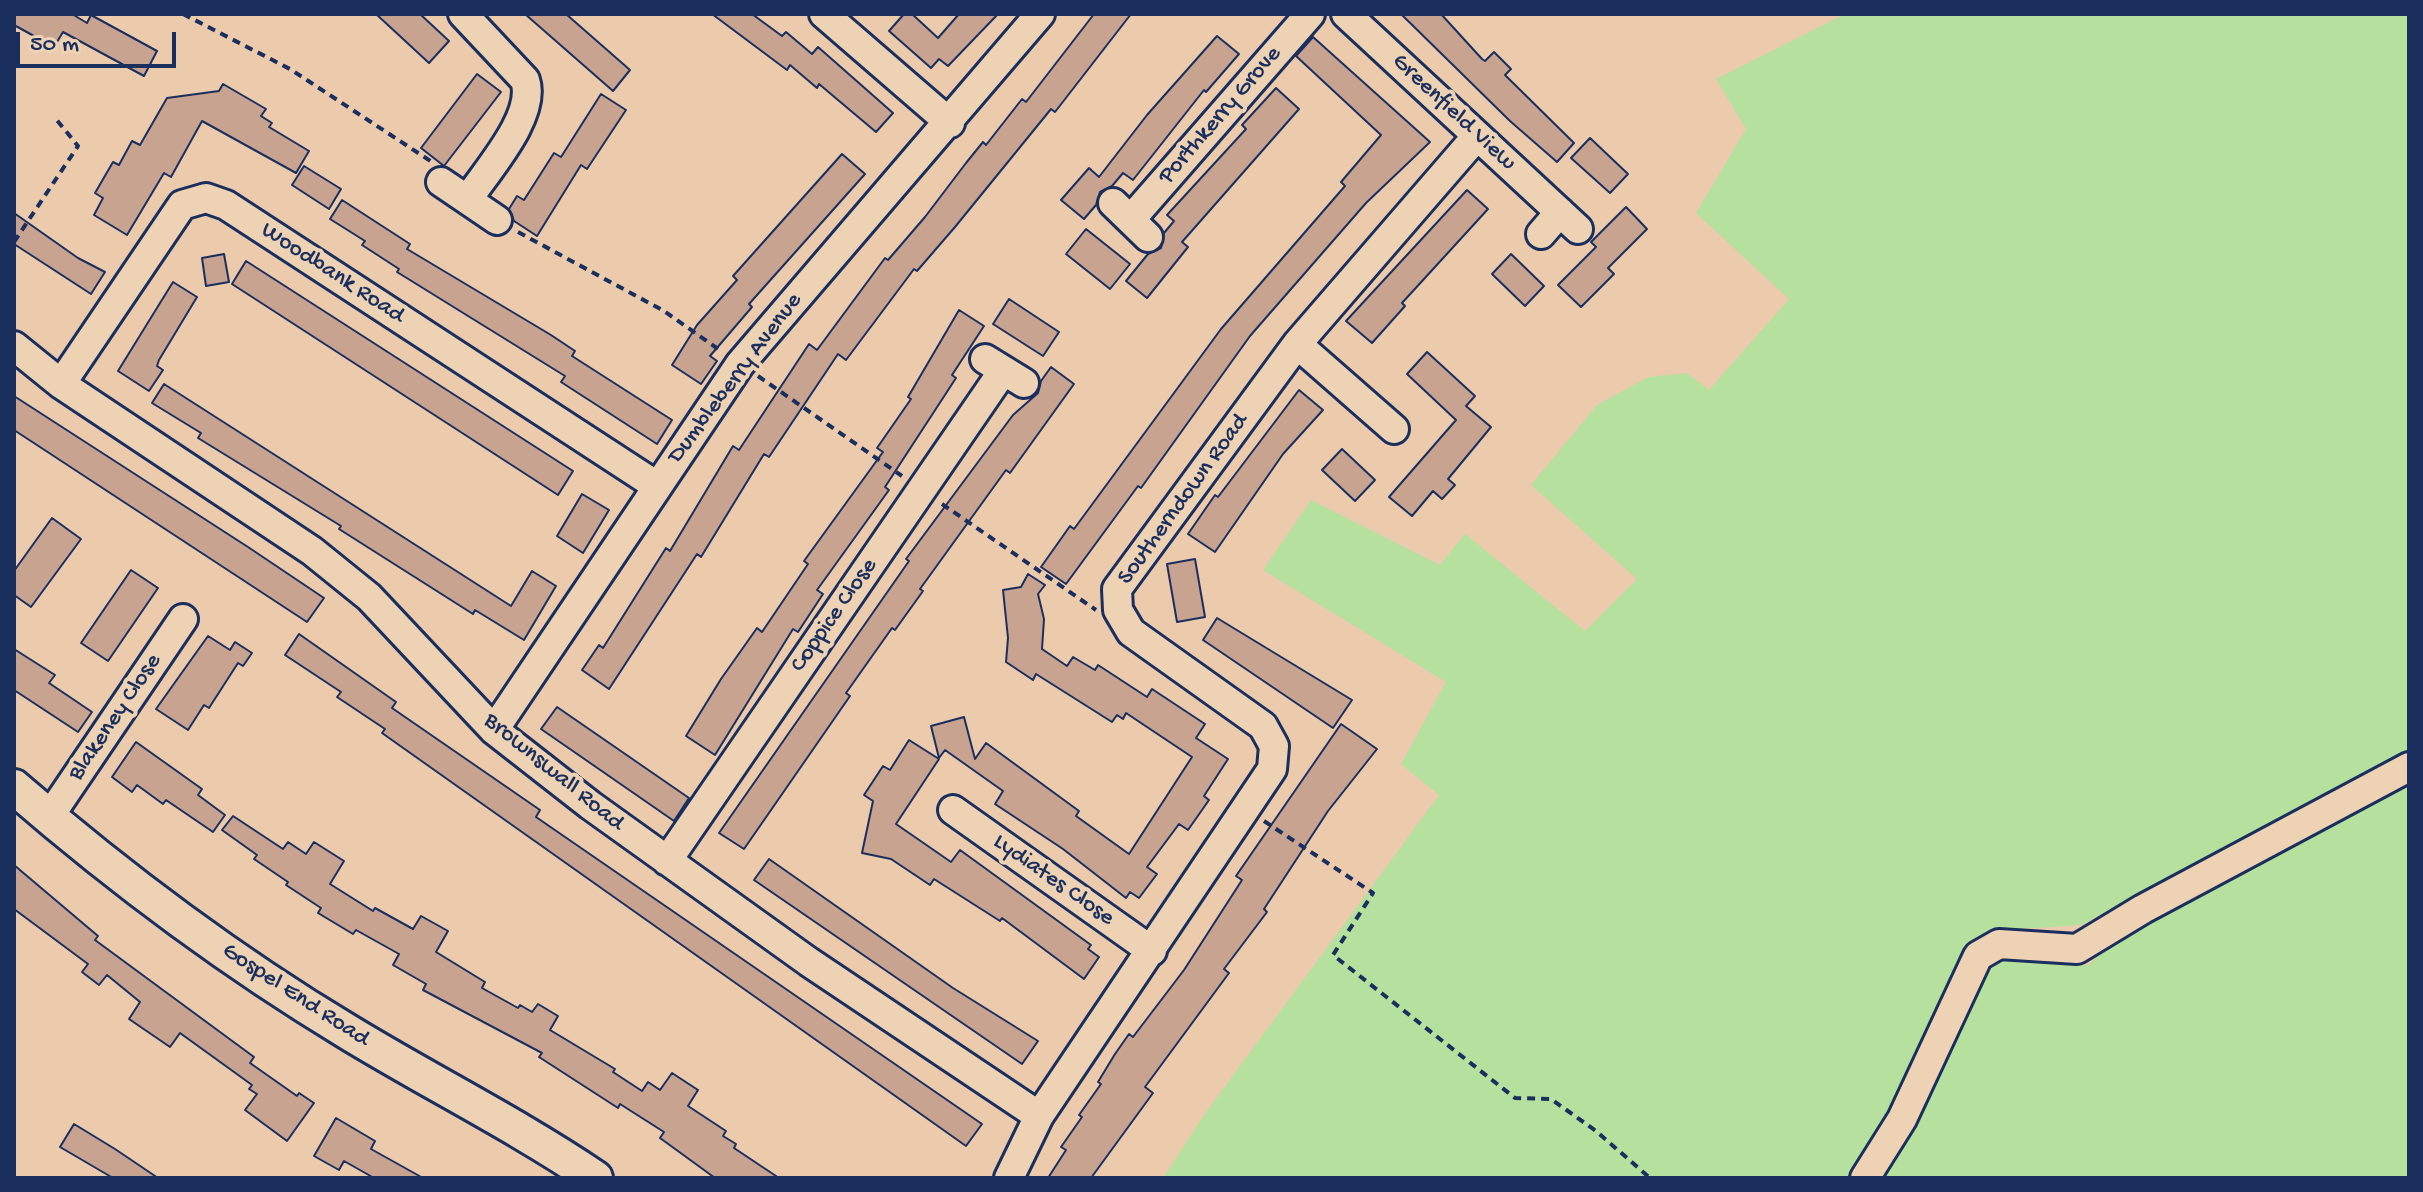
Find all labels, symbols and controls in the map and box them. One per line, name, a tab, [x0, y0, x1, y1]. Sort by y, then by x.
scale bar	[20, 16, 180, 66]
text: 50 m	[30, 31, 79, 60]
street label: Porthkerry Grove	[1153, 41, 1289, 191]
street label: Greenfield View	[1385, 48, 1521, 178]
street label: Woodbank Road	[255, 217, 409, 331]
street label: Dumbleberry Avenue	[663, 288, 809, 470]
street label: Southerndown Road	[1112, 409, 1256, 591]
street label: Coppice Close	[785, 553, 885, 679]
street label: Blakeney Close	[63, 649, 169, 787]
street label: Brownswall Road	[477, 707, 629, 839]
street label: Lydiates Close	[987, 829, 1119, 933]
street label: Gospel End Road	[216, 938, 374, 1054]

